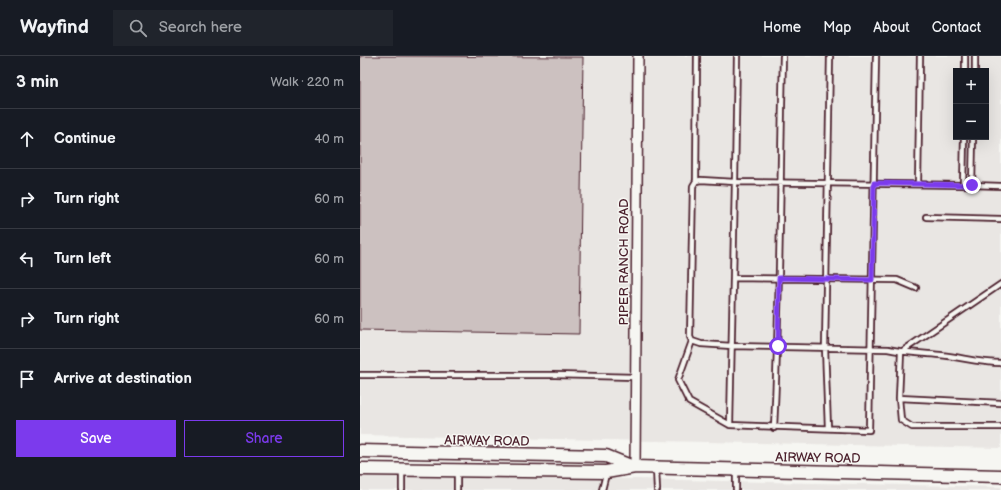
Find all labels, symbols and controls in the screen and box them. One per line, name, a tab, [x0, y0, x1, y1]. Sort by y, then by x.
search box	[113, 10, 393, 46]
text: Wayfind	[20, 16, 89, 39]
icon: search	[127, 17, 149, 39]
text: Search here	[159, 18, 242, 37]
text: Home	[763, 19, 801, 36]
text: Map	[823, 19, 851, 36]
text: About	[873, 19, 910, 36]
text: Contact	[932, 19, 981, 36]
map controls	[953, 68, 989, 140]
button: +	[953, 68, 989, 104]
text: 3 min	[16, 72, 59, 92]
text: Walk · 220 m	[271, 74, 344, 90]
button: −	[953, 104, 989, 140]
icon: ahead	[16, 128, 38, 150]
text: Continue	[54, 129, 116, 148]
text: 40 m	[314, 131, 344, 147]
route end	[963, 176, 981, 194]
icon: right	[16, 188, 38, 210]
text: Turn right	[54, 189, 119, 208]
text: 60 m	[314, 191, 344, 207]
street label: PIPER RANCH ROAD	[616, 198, 632, 326]
icon: left	[16, 248, 38, 270]
text: Turn left	[54, 249, 111, 268]
text: 60 m	[314, 251, 344, 267]
icon: right	[16, 308, 38, 330]
text: Turn right	[54, 309, 119, 328]
text: 60 m	[314, 311, 344, 327]
route start	[769, 337, 787, 355]
icon: arrive	[16, 368, 38, 390]
text: Arrive at destination	[54, 369, 192, 388]
button: Save	[16, 420, 176, 457]
button: Share	[184, 420, 344, 457]
street label: AIRWAY ROAD	[444, 432, 530, 450]
street label: AIRWAY ROAD	[775, 449, 861, 467]

